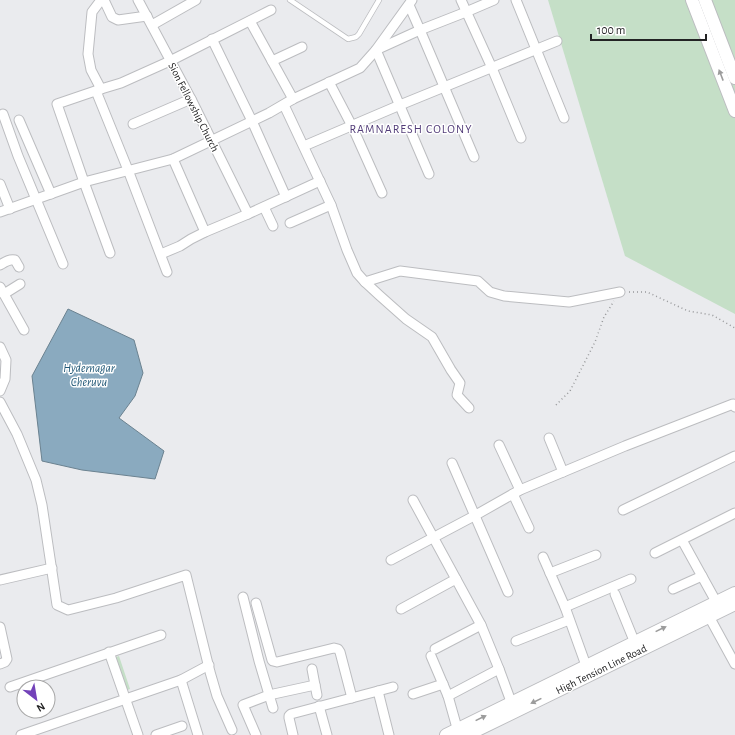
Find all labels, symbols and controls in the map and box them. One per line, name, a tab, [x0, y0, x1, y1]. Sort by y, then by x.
scale bar	[591, 16, 706, 42]
text: 100 m	[597, 24, 625, 36]
street label: Sion Fellowship Church	[166, 61, 221, 154]
one-way arrow	[717, 68, 723, 80]
district label: RAMNARESH COLONY	[349, 123, 473, 135]
water label: Hydernagar Cheruvu	[63, 362, 116, 388]
one-way arrow	[655, 626, 667, 633]
street label: High Tension Line Road	[554, 643, 649, 696]
north arrow	[16, 679, 56, 719]
one-way arrow	[531, 698, 542, 704]
text: N	[35, 700, 47, 714]
one-way arrow	[476, 715, 487, 721]

